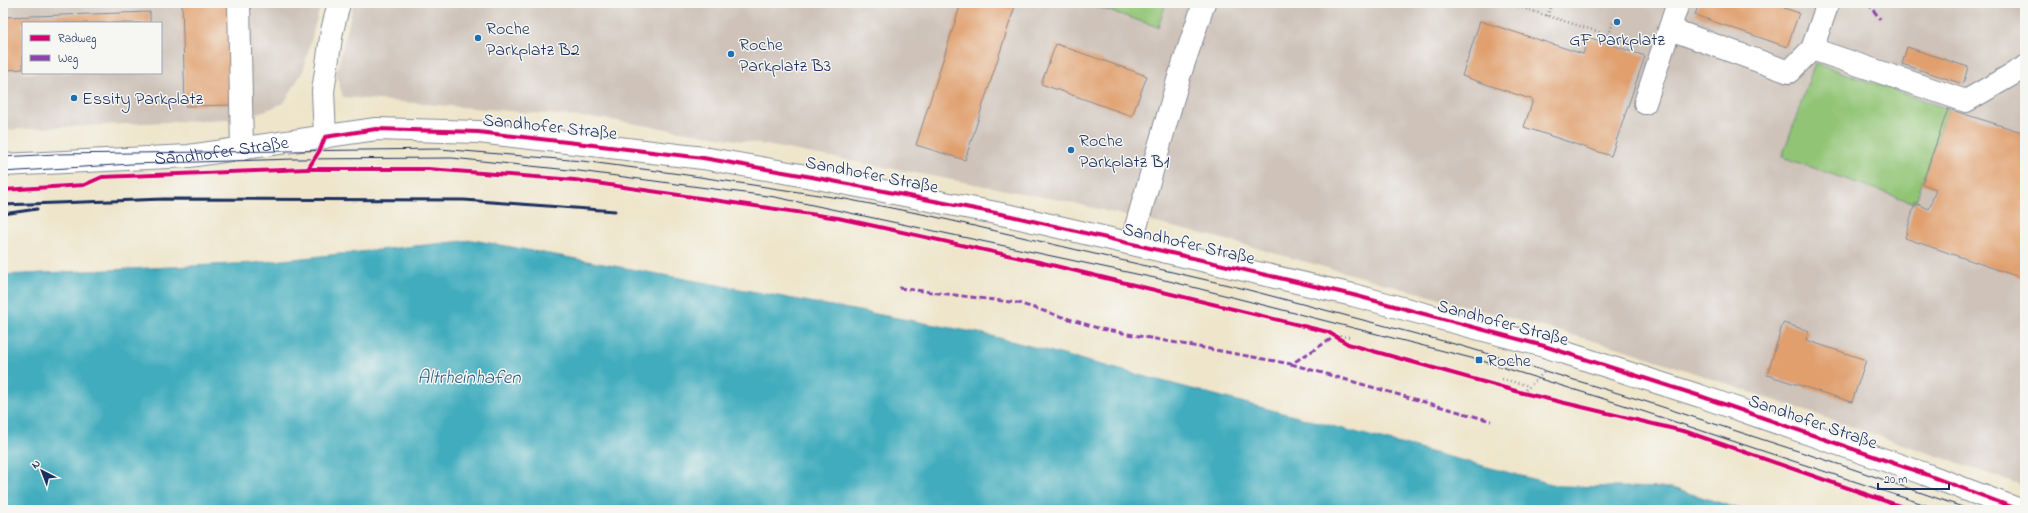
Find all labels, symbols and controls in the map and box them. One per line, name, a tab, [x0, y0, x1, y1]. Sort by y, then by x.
place label: Roche Parkplatz B2	[486, 17, 580, 64]
marker: GF Parkplatz	[1612, 17, 1622, 27]
legend	[22, 22, 162, 74]
place label: GF Parkplatz	[1569, 28, 1665, 54]
text: Radweg	[58, 30, 97, 49]
marker: Roche Parkplatz B2	[473, 33, 483, 43]
place label: Roche Parkplatz B3	[739, 33, 831, 80]
marker: Roche Parkplatz B3	[726, 49, 736, 59]
text: Weg	[58, 50, 78, 69]
place label: Essity Parkplatz	[82, 87, 204, 113]
marker: Essity Parkplatz	[69, 93, 79, 103]
street label: Sandhofer Straße	[481, 108, 619, 148]
place label: Roche Parkplatz B1	[1079, 129, 1170, 176]
street label: Sandhofer Straße	[154, 131, 291, 173]
marker: Roche Parkplatz B1	[1066, 145, 1076, 155]
street label: Sandhofer Straße	[803, 150, 941, 202]
street label: Sandhofer Straße	[1120, 217, 1258, 273]
street label: Sandhofer Straße	[1434, 294, 1572, 354]
place label: Roche	[1487, 349, 1532, 375]
marker: Roche	[1474, 355, 1484, 365]
water label: Altrheinhafen	[417, 365, 521, 392]
street label: Sandhofer Straße	[1744, 389, 1881, 457]
north arrow	[22, 451, 62, 491]
text: N	[28, 456, 44, 473]
scale bar	[1878, 465, 1949, 491]
text: 20 m	[1884, 471, 1907, 489]

